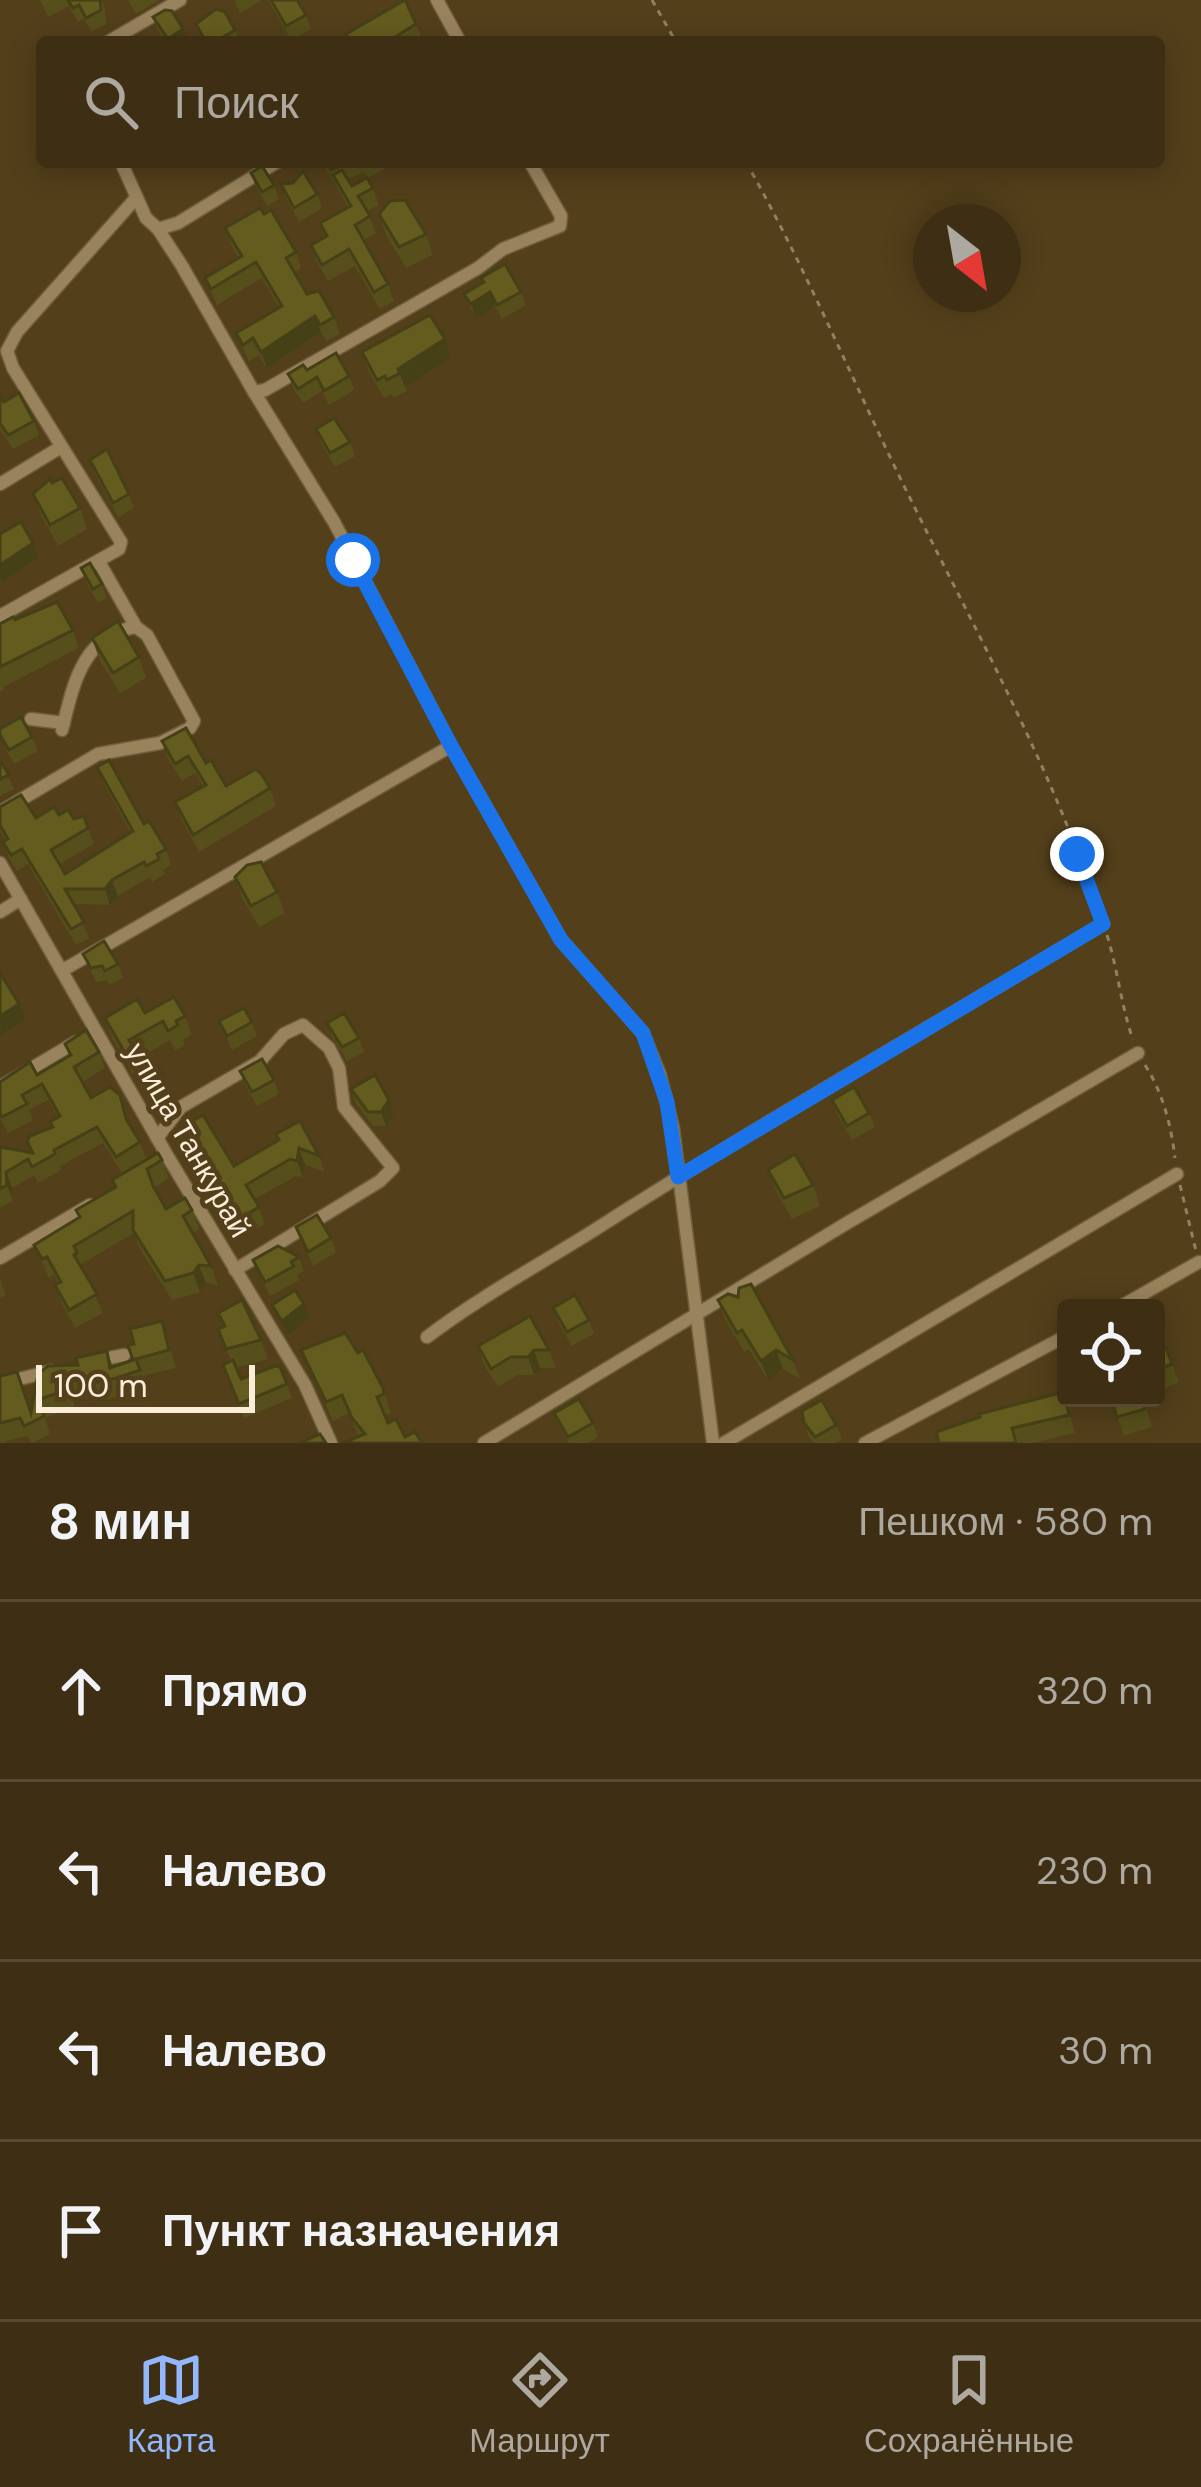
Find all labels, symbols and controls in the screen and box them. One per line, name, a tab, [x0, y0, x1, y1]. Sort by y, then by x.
search box	[36, 36, 1165, 168]
icon: search	[78, 69, 144, 135]
text: Поиск	[174, 73, 299, 132]
north arrow	[913, 204, 1021, 312]
route start	[326, 533, 380, 587]
route end	[1050, 827, 1104, 881]
street label: улица Танкурай	[117, 1035, 260, 1244]
map controls	[1057, 1299, 1165, 1407]
button: locate	[1057, 1299, 1165, 1407]
scale bar	[36, 1359, 255, 1412]
text: 100 m	[54, 1364, 148, 1407]
text: 8 мин	[48, 1488, 192, 1555]
text: Пешком · 580 m	[858, 1496, 1153, 1547]
icon: ahead	[48, 1658, 114, 1724]
text: Прямо	[162, 1661, 308, 1720]
text: 320 m	[1036, 1665, 1153, 1716]
icon: left	[48, 1838, 114, 1904]
text: Налево	[162, 1841, 327, 1900]
text: 230 m	[1036, 1845, 1153, 1896]
icon: left	[48, 2018, 114, 2084]
text: Налево	[162, 2021, 327, 2080]
text: 30 m	[1058, 2025, 1153, 2076]
icon: arrive	[48, 2198, 114, 2264]
text: Пункт назначения	[162, 2201, 560, 2260]
tab: Карта	[127, 2347, 215, 2462]
tab: Маршрут	[469, 2347, 610, 2462]
tab: Сохранённые	[864, 2347, 1074, 2462]

